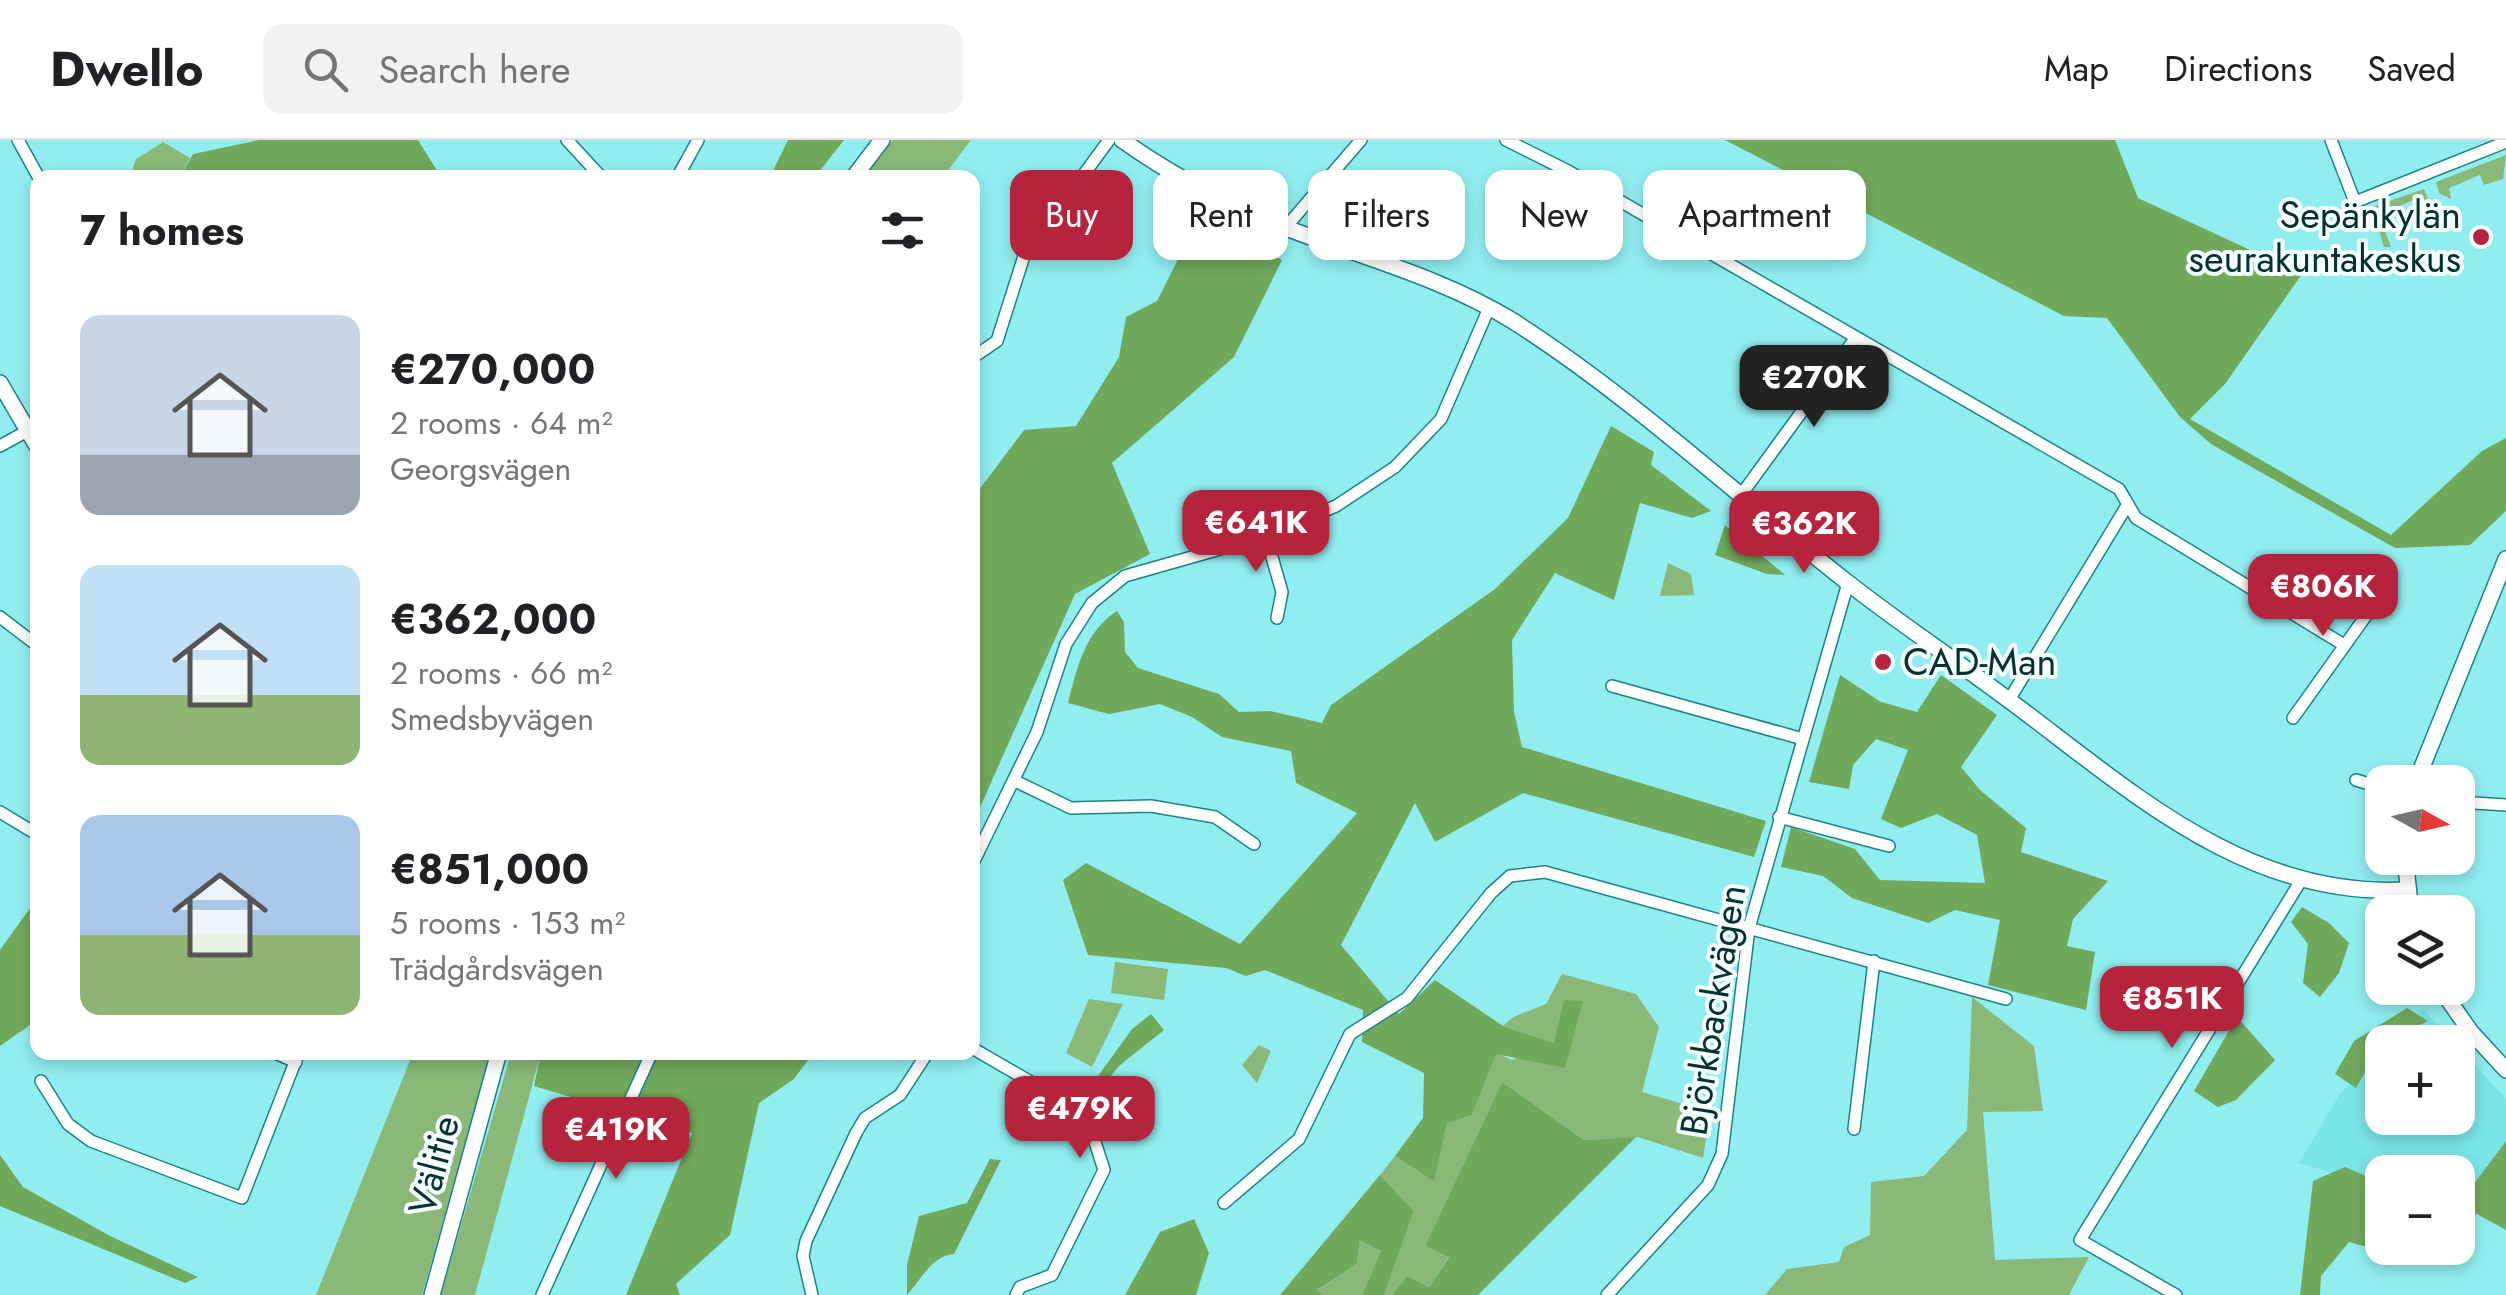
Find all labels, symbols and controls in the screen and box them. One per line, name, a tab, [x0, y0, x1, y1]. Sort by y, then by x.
search box	[263, 24, 963, 114]
text: Dwello	[50, 35, 203, 104]
icon: search	[298, 42, 353, 97]
text: Search here	[378, 42, 571, 97]
text: Map	[2044, 44, 2109, 94]
text: Directions	[2164, 44, 2312, 94]
text: Saved	[2367, 44, 2456, 94]
chip: Buy	[1010, 170, 1133, 260]
chip: Rent	[1153, 170, 1288, 260]
chip: Filters	[1308, 170, 1465, 260]
chip: New	[1485, 170, 1623, 260]
chip: Apartment	[1643, 170, 1866, 260]
place label: Sepänkylän seurakuntakeskus	[2189, 187, 2461, 286]
text: 7 homes	[80, 200, 244, 261]
icon: filters	[875, 203, 930, 258]
marker: Sepänkylän seurakuntakeskus	[2470, 226, 2492, 248]
text: €270,000	[390, 339, 595, 400]
pin: €270K	[1744, 345, 1884, 430]
text: €270K	[1762, 354, 1866, 400]
icon: home	[160, 355, 280, 475]
text: 2 rooms · 64 m²	[390, 400, 613, 446]
text: Georgsvägen	[390, 446, 571, 492]
pin: €641K	[1186, 490, 1326, 575]
pin: €362K	[1734, 491, 1874, 576]
text: €641K	[1204, 499, 1308, 545]
text: €362K	[1751, 500, 1857, 546]
pin: €806K	[2253, 554, 2393, 639]
text: €806K	[2270, 563, 2376, 609]
text: €362,000	[390, 589, 596, 650]
icon: home	[160, 605, 280, 725]
place label: CAD-Man	[1903, 634, 2056, 689]
text: 2 rooms · 66 m²	[390, 650, 612, 696]
marker: CAD-Man	[1872, 651, 1894, 673]
text: Smedsbyvägen	[390, 696, 594, 742]
north arrow	[2365, 765, 2475, 875]
map controls	[2365, 765, 2475, 1265]
text: €851,000	[390, 839, 589, 900]
icon: home	[160, 855, 280, 975]
street label: Björkbackvägen	[1666, 881, 1759, 1139]
button: layers	[2365, 895, 2475, 1005]
text: 5 rooms · 153 m²	[390, 900, 625, 946]
text: Trädgårdsvägen	[390, 946, 604, 992]
pin: €851K	[2102, 966, 2242, 1051]
text: €851K	[2122, 975, 2222, 1021]
button: +	[2365, 1025, 2475, 1135]
pin: €479K	[1010, 1076, 1150, 1161]
text: €479K	[1027, 1085, 1133, 1131]
pin: €419K	[546, 1097, 686, 1182]
text: €419K	[564, 1106, 668, 1152]
street label: Välitie	[394, 1109, 473, 1221]
button: −	[2365, 1155, 2475, 1265]

